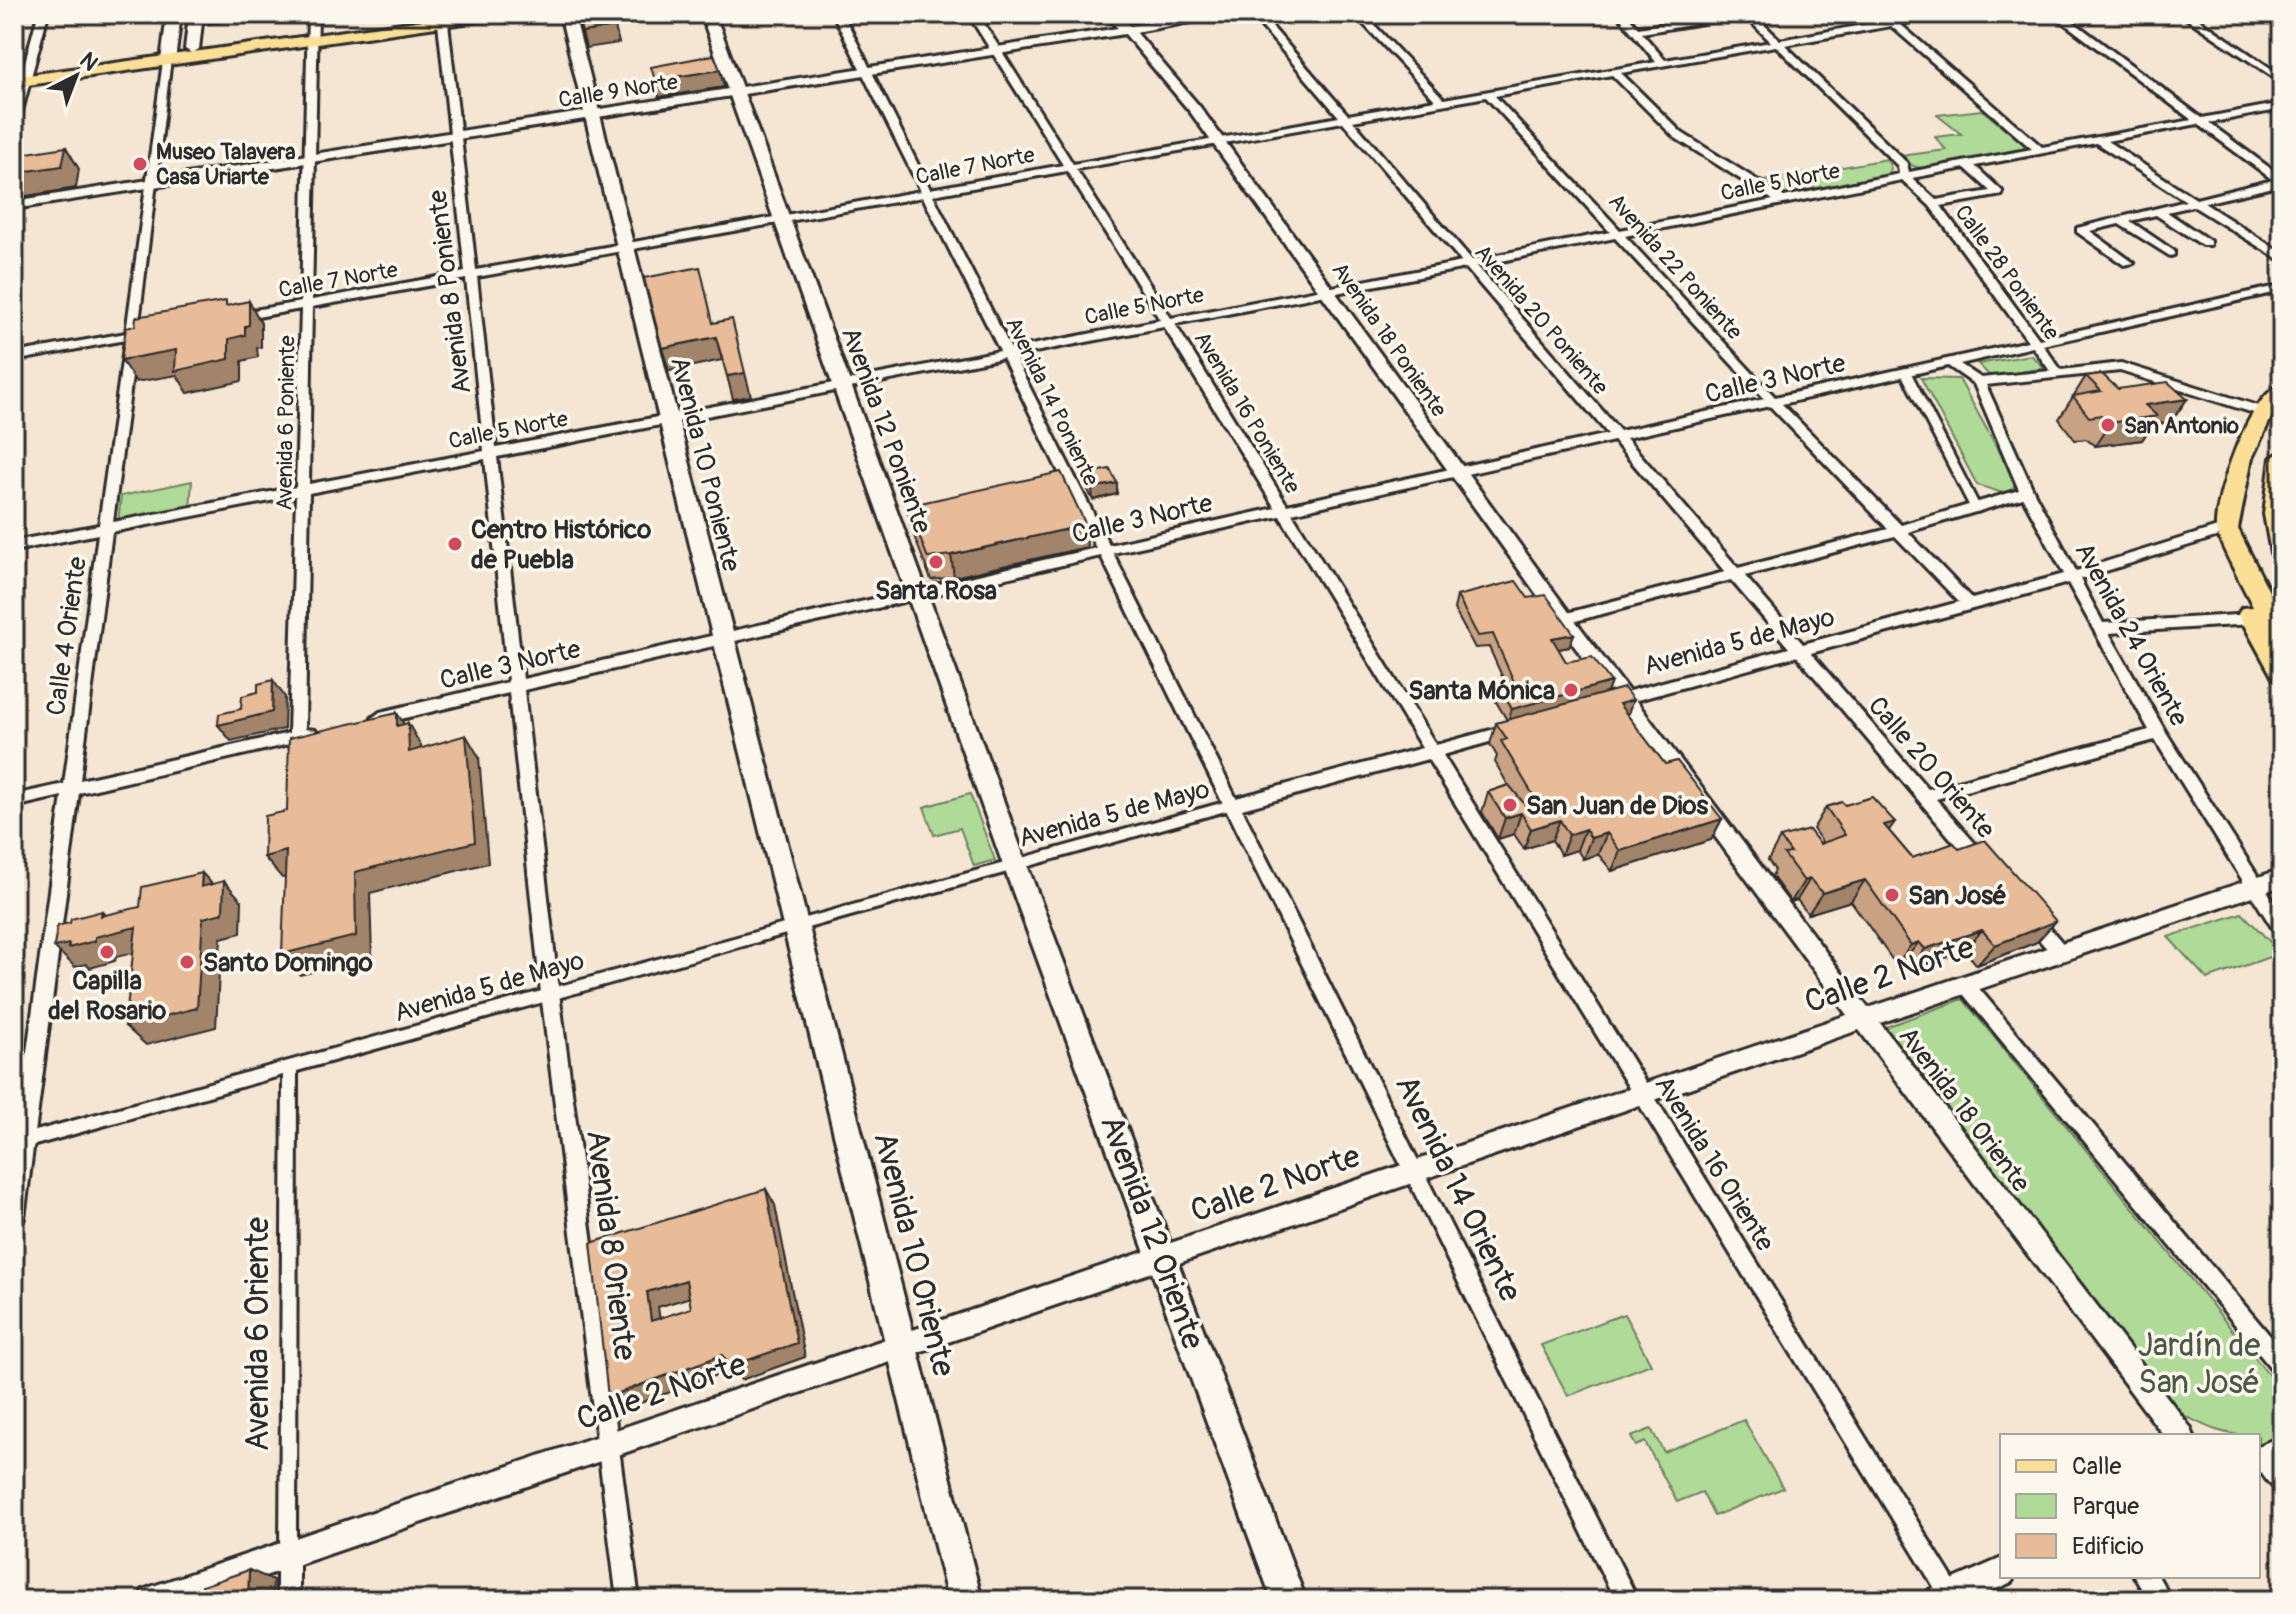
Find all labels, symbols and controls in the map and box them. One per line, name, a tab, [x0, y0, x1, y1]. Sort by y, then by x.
north arrow	[36, 36, 116, 116]
text: N	[74, 46, 104, 77]
street label: Calle 9 Norte	[557, 68, 680, 114]
place label: Museo Talavera Casa Uriarte	[156, 138, 296, 191]
street label: Calle 7 Norte	[913, 141, 1037, 191]
marker: Museo Talavera Casa Uriarte	[131, 155, 149, 173]
street label: Calle 5 Norte	[1718, 157, 1842, 207]
street label: Avenida 8 Poniente	[422, 188, 478, 396]
street label: Avenida 22 Poniente	[1602, 188, 1748, 346]
street label: Calle 28 Poniente	[1949, 199, 2066, 346]
street label: Avenida 20 Poniente	[1468, 239, 1614, 401]
street label: Calle 7 Norte	[276, 256, 400, 304]
street label: Avenida 18 Poniente	[1325, 257, 1453, 422]
street label: Calle 5 Norte	[1082, 281, 1206, 331]
street label: Avenida 14 Poniente	[999, 313, 1105, 490]
street label: Avenida 12 Poniente	[834, 323, 938, 538]
street label: Avenida 16 Poniente	[1188, 326, 1307, 499]
street label: Avenida 6 Poniente	[270, 335, 302, 511]
street label: Calle 3 Norte	[1702, 347, 1849, 411]
street label: Avenida 10 Poniente	[663, 354, 747, 575]
street label: Calle 5 Norte	[446, 405, 570, 455]
place label: San Antonio	[2124, 412, 2239, 440]
marker: San Antonio	[2099, 416, 2117, 434]
street label: Calle 3 Norte	[1069, 487, 1216, 551]
place label: Centro Histórico de Puebla	[471, 514, 651, 576]
marker: Centro Histórico de Puebla	[446, 535, 464, 553]
street label: Avenida 24 Oriente	[2067, 537, 2195, 732]
marker: Santa Rosa	[927, 553, 945, 571]
street label: Calle 4 Oriente	[40, 554, 94, 718]
place label: Santa Rosa	[875, 575, 997, 607]
street label: Avenida 5 de Mayo	[1640, 601, 1838, 683]
street label: Calle 3 Norte	[437, 633, 584, 697]
place label: Santa Mónica	[1408, 675, 1555, 707]
marker: Santa Mónica	[1562, 681, 1580, 699]
street label: Calle 20 Oriente	[1861, 690, 2002, 845]
street label: Avenida 5 de Mayo	[1015, 773, 1213, 855]
place label: San Juan de Dios	[1526, 790, 1708, 822]
marker: San Juan de Dios	[1501, 796, 1519, 814]
place label: San José	[1908, 880, 2007, 912]
marker: San José	[1883, 886, 1901, 904]
street label: Calle 2 Norte	[1799, 927, 1979, 1023]
marker: Capilla del Rosario	[98, 943, 116, 961]
street label: Avenida 5 de Mayo	[391, 945, 588, 1029]
place label: Santo Domingo	[203, 947, 373, 979]
marker: Santo Domingo	[178, 953, 196, 971]
place label: Capilla del Rosario	[48, 965, 166, 1027]
street label: Avenida 18 Oriente	[1892, 1021, 2037, 1199]
street label: Avenida 14 Oriente	[1386, 1069, 1530, 1308]
street label: Avenida 16 Oriente	[1647, 1070, 1781, 1257]
street label: Avenida 12 Oriente	[1091, 1110, 1213, 1355]
street label: Avenida 8 Oriente	[577, 1128, 645, 1363]
street label: Avenida 10 Oriente	[864, 1128, 964, 1381]
street label: Calle 2 Norte	[1185, 1136, 1365, 1232]
street label: Avenida 6 Oriente	[238, 1217, 278, 1451]
park label: Jardín de San José	[2138, 1326, 2260, 1403]
street label: Calle 2 Norte	[571, 1344, 751, 1440]
legend	[2000, 1434, 2260, 1578]
text: Calle	[2072, 1452, 2121, 1481]
text: Parque	[2072, 1492, 2139, 1521]
text: Edificio	[2072, 1532, 2144, 1561]

